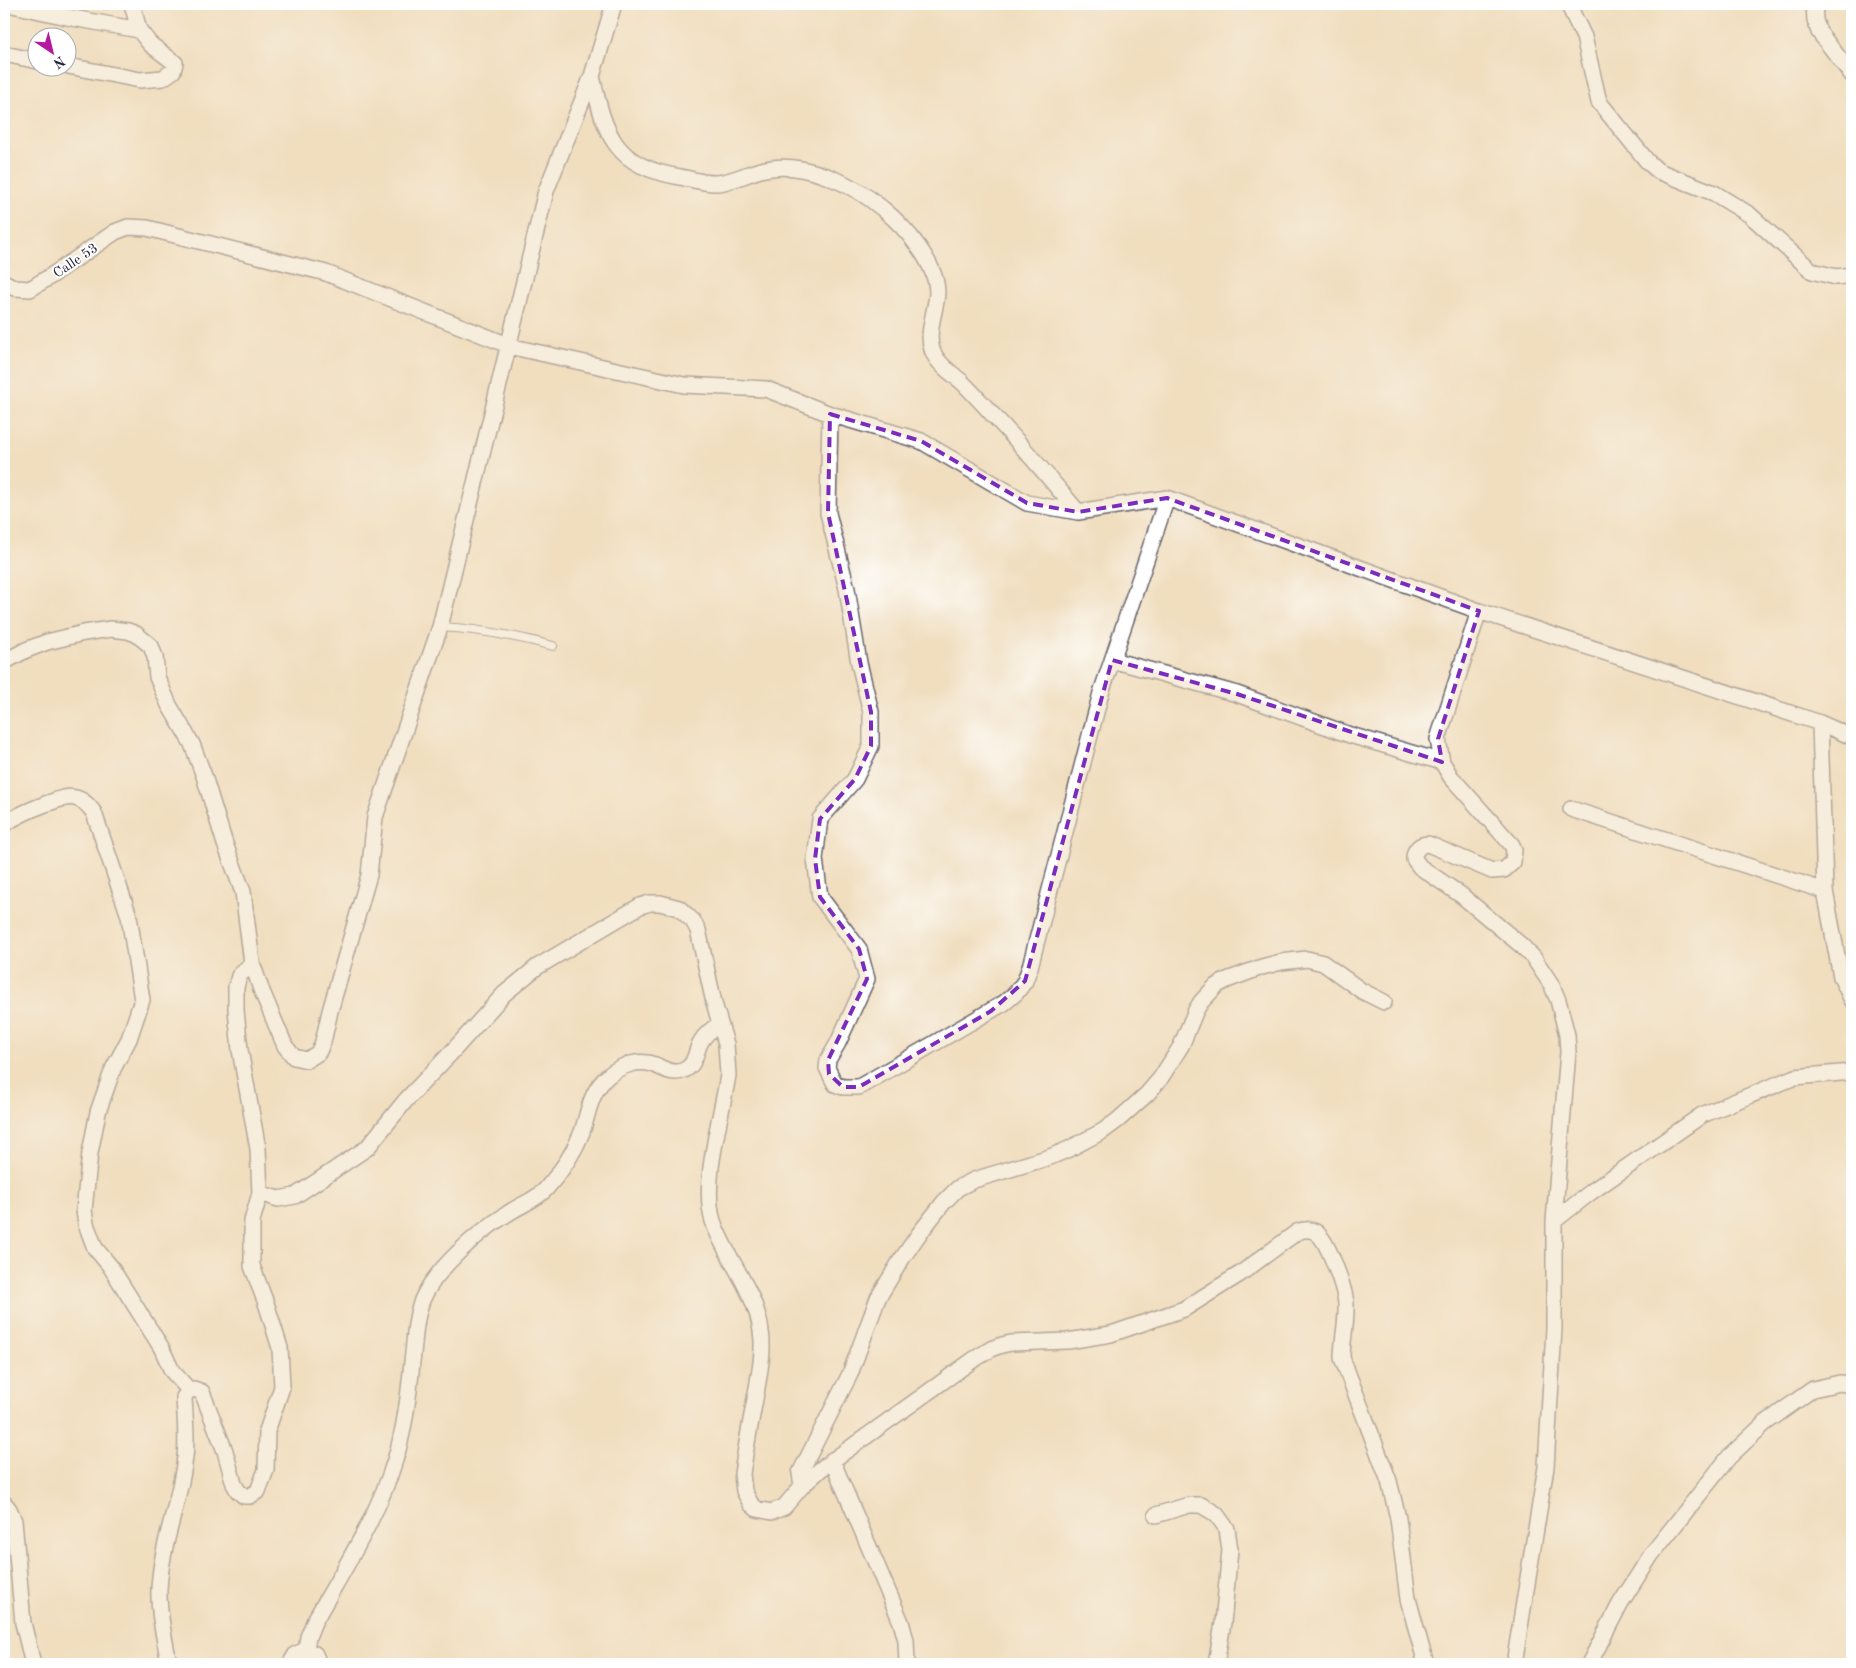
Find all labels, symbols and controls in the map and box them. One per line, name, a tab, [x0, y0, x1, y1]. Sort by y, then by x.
north arrow	[28, 28, 78, 78]
text: N	[50, 53, 67, 71]
street label: Calle 53	[51, 241, 100, 281]

